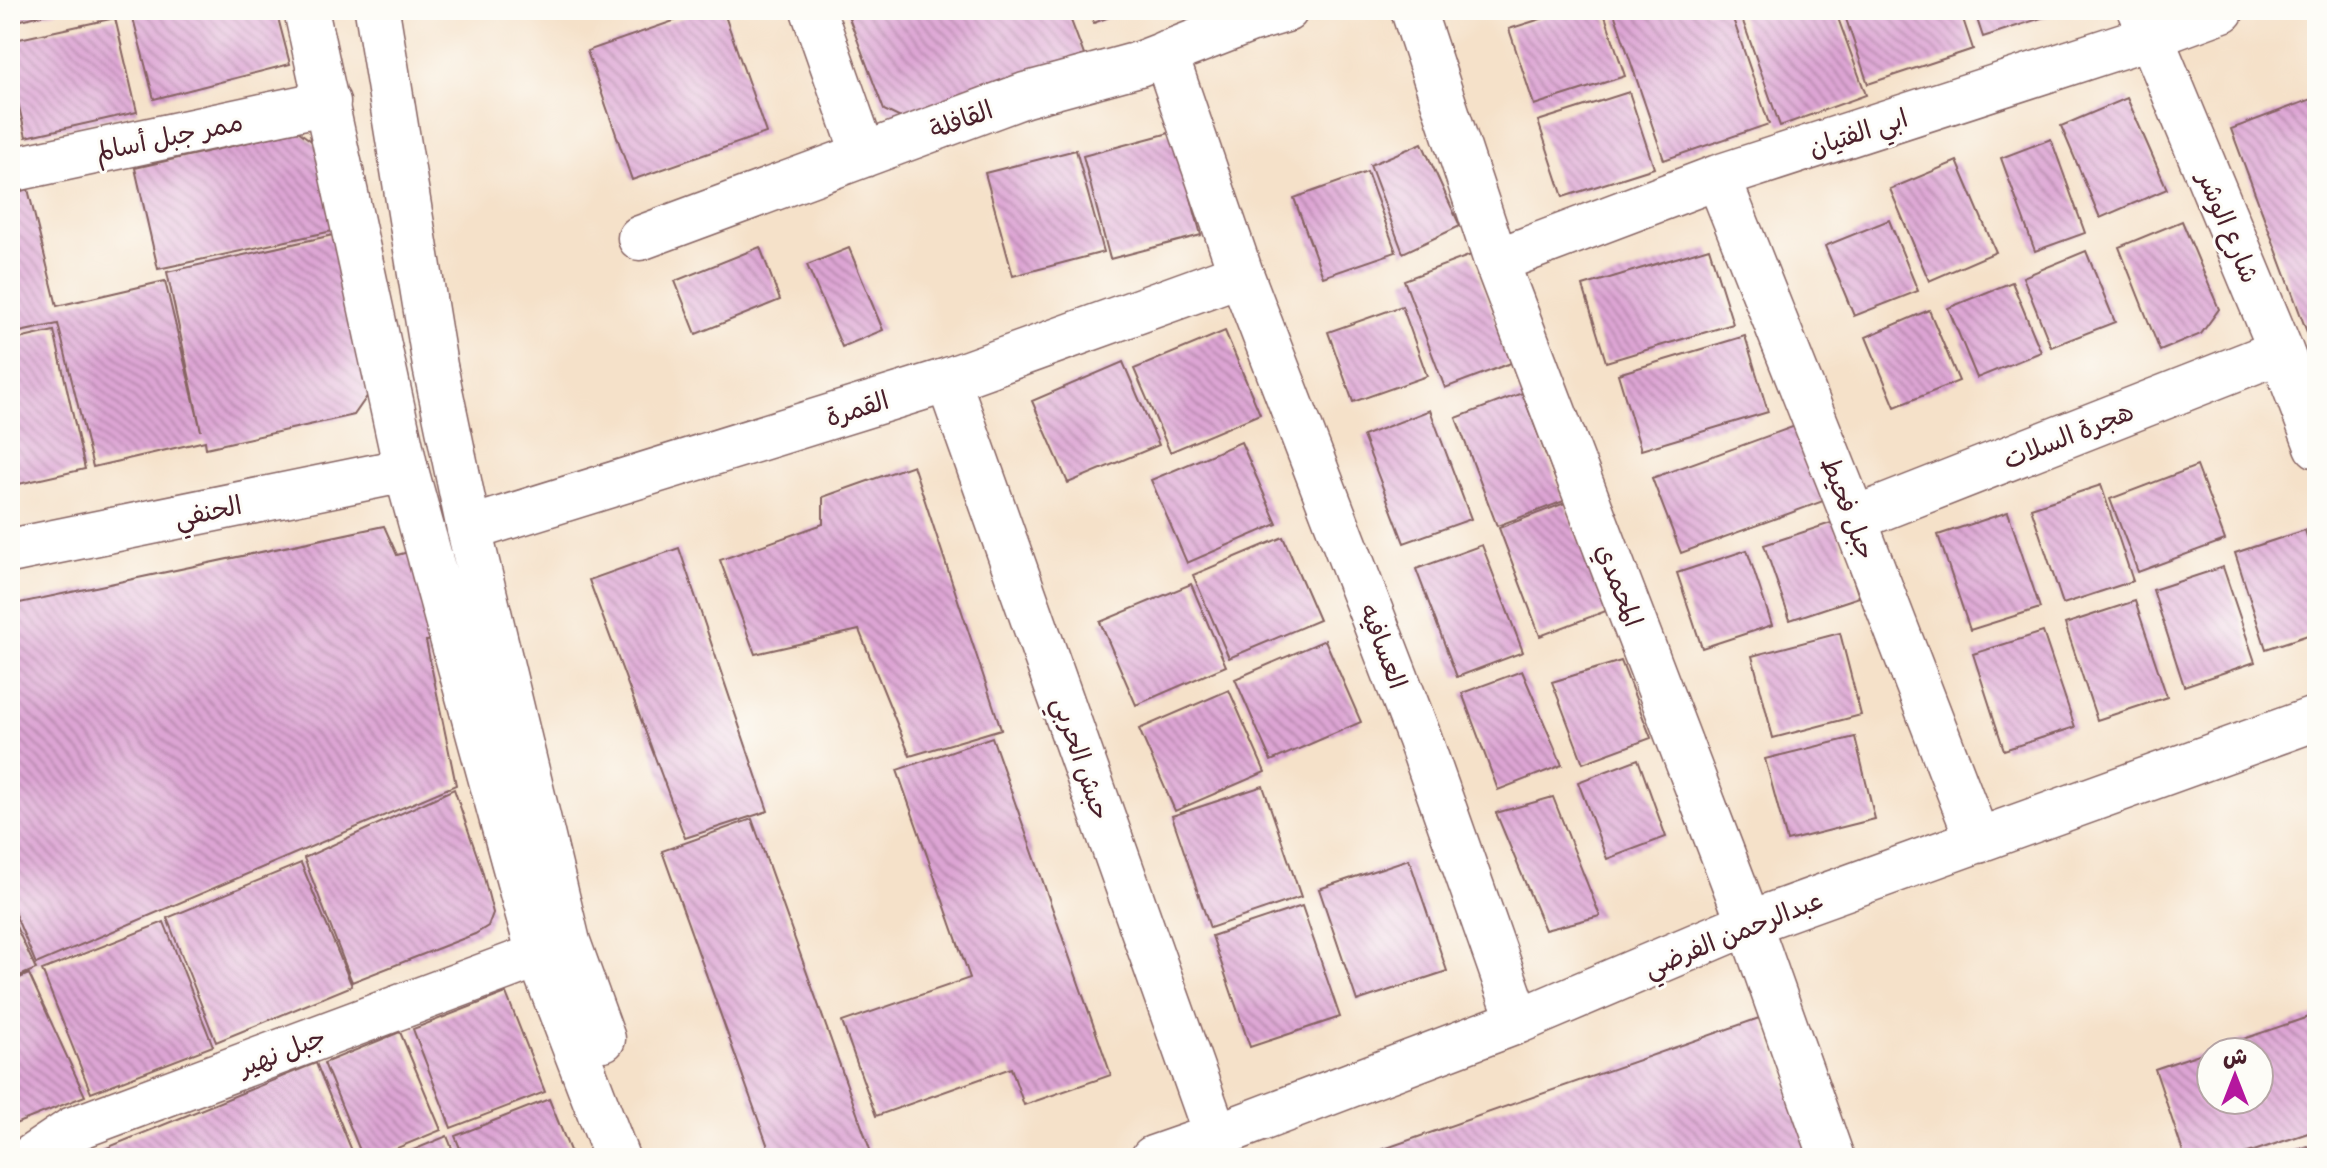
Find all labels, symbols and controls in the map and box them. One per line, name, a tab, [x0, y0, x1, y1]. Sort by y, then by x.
street label: القافلة	[925, 92, 997, 146]
street label: ابي الفتيان	[1804, 100, 1914, 170]
street label: ممر جبل أسالم	[92, 104, 247, 172]
street label: شارع الوشر	[2188, 164, 2267, 289]
street label: القمرة	[821, 383, 893, 433]
street label: هجرة السلات	[1998, 394, 2138, 476]
street label: جبل فحيط	[1814, 452, 1884, 564]
street label: الحنفي	[171, 488, 246, 541]
street label: المحمدي	[1586, 539, 1651, 632]
street label: العسافيه	[1353, 599, 1415, 693]
street label: حبش الحربي	[1039, 692, 1118, 826]
street label: عبدالرحمن الفرضي	[1639, 882, 1830, 990]
street label: جبل نهير	[232, 1019, 330, 1083]
north arrow	[2195, 1036, 2275, 1116]
text: ش	[2223, 1042, 2247, 1070]

